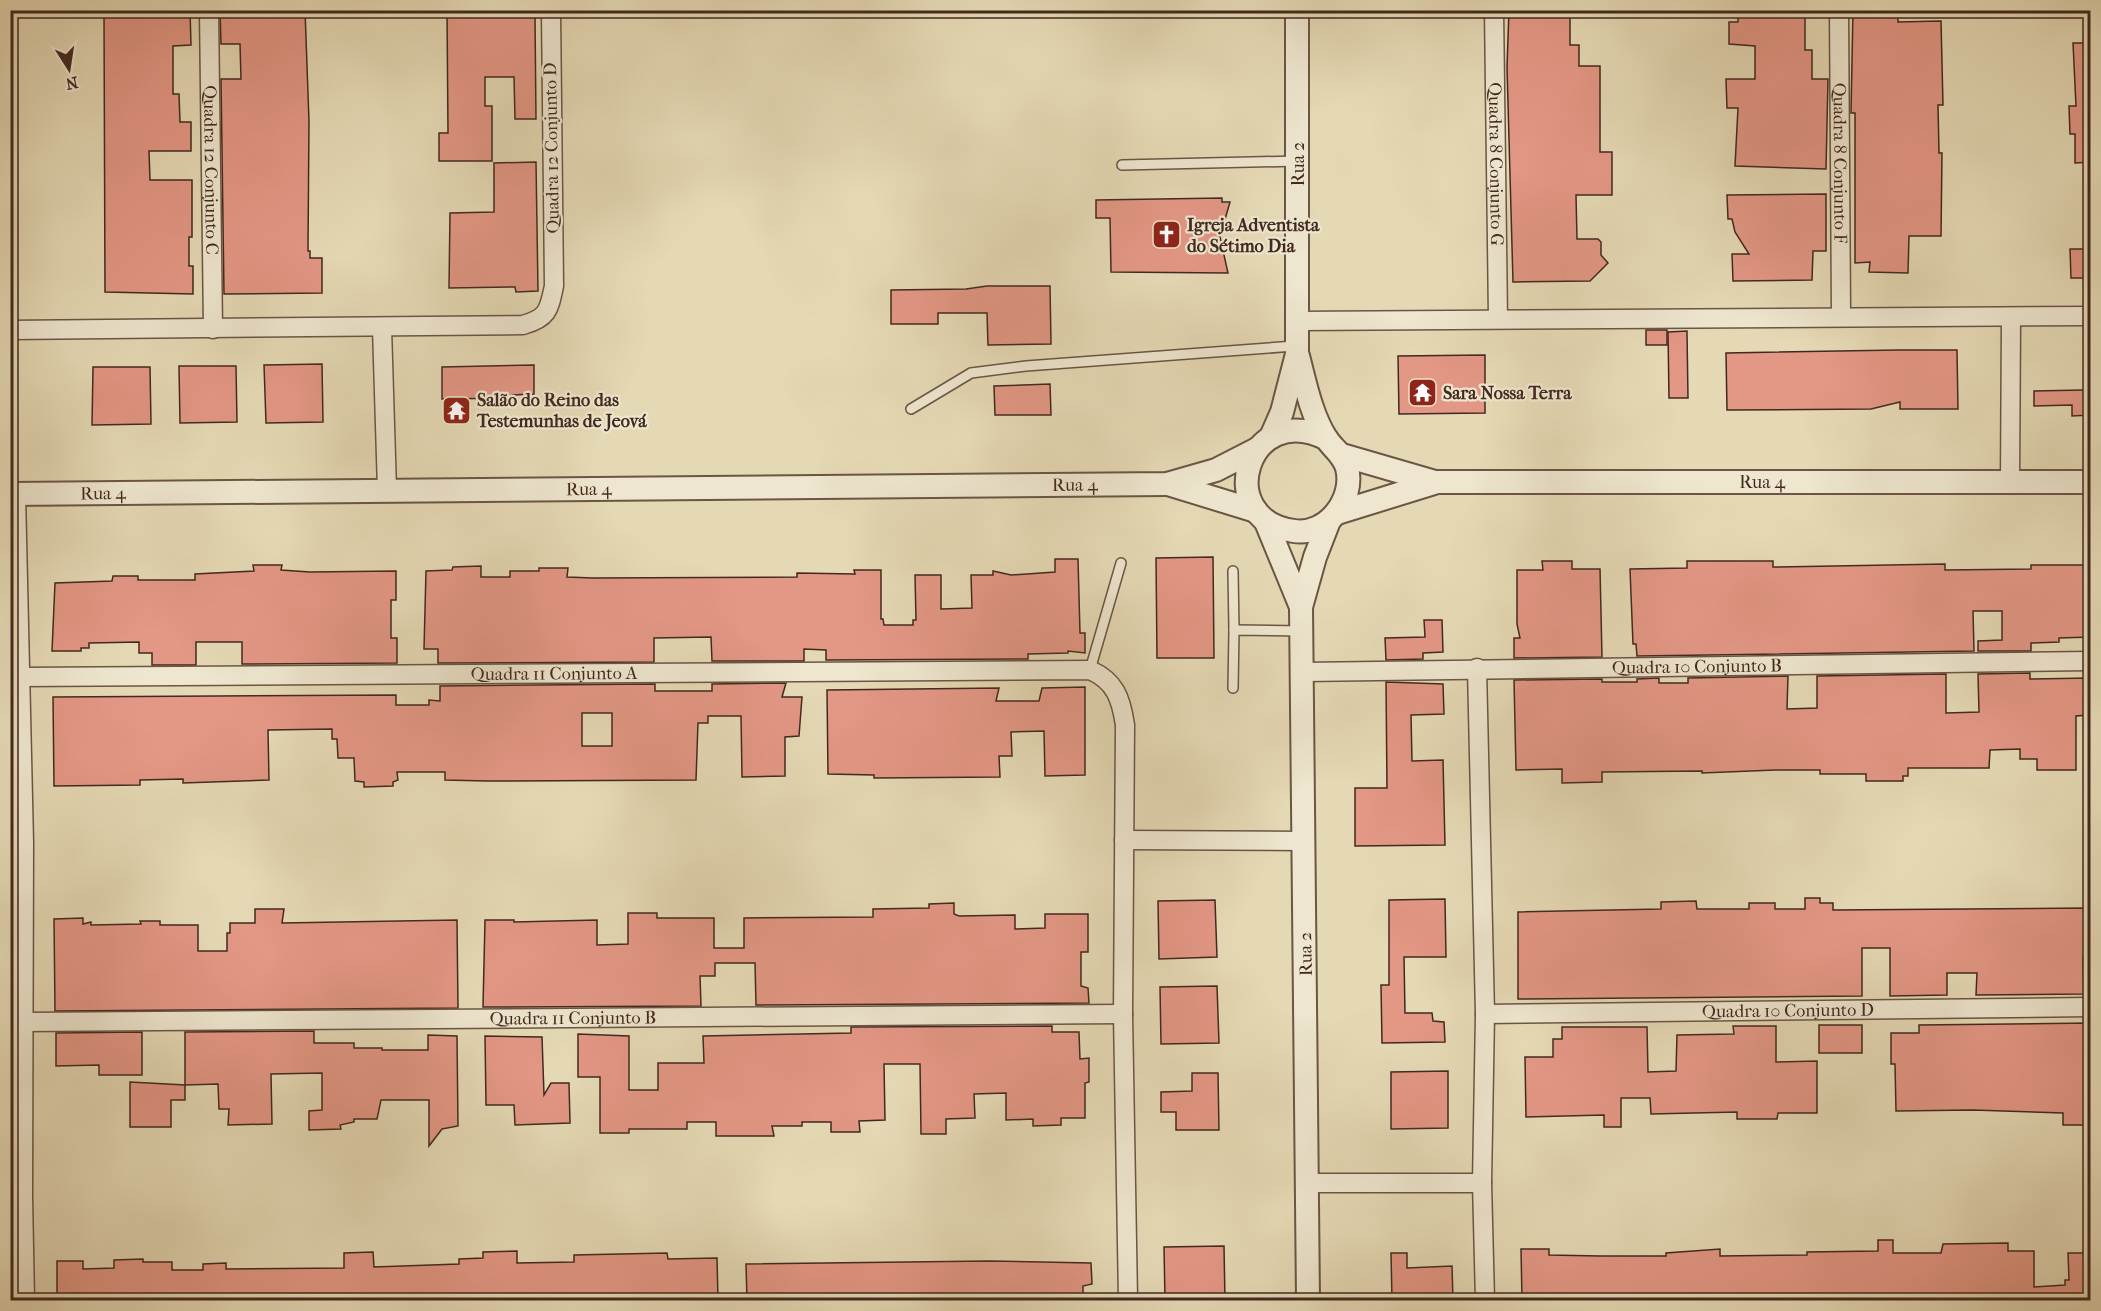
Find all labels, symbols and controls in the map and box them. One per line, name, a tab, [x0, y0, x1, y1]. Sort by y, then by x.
north arrow	[39, 39, 99, 99]
street label: Quadra 12 Conjunto D	[540, 62, 564, 234]
text: N	[63, 73, 80, 94]
street label: Quadra 8 Conjunto G	[1484, 82, 1508, 246]
street label: Quadra 8 Conjunto F	[1829, 83, 1851, 244]
street label: Quadra 12 Conjunto C	[199, 85, 223, 255]
street label: Rua 2	[1288, 142, 1309, 186]
place label: Igreja Adventista do Sétimo Dia	[1187, 215, 1320, 257]
church icon: Igreja Adventista do Sétimo Dia	[1150, 219, 1182, 251]
temple icon: Sara Nossa Terra	[1406, 377, 1438, 409]
place label: Sara Nossa Terra	[1443, 383, 1572, 404]
place label: Salão do Reino das Testemunhas de Jeová	[476, 390, 647, 432]
temple icon: Salão do Reino das Testemunhas de Jeová	[440, 394, 472, 426]
street label: Rua 4	[1739, 472, 1785, 493]
street label: Rua 4	[1052, 474, 1098, 495]
street label: Rua 4	[566, 478, 612, 500]
street label: Rua 4	[80, 482, 126, 504]
street label: Quadra 10 Conjunto B	[1612, 655, 1782, 678]
street label: Quadra 11 Conjunto A	[471, 662, 638, 685]
street label: Rua 2	[1295, 932, 1317, 976]
street label: Quadra 10 Conjunto D	[1702, 999, 1874, 1022]
street label: Quadra 11 Conjunto B	[490, 1007, 656, 1029]

